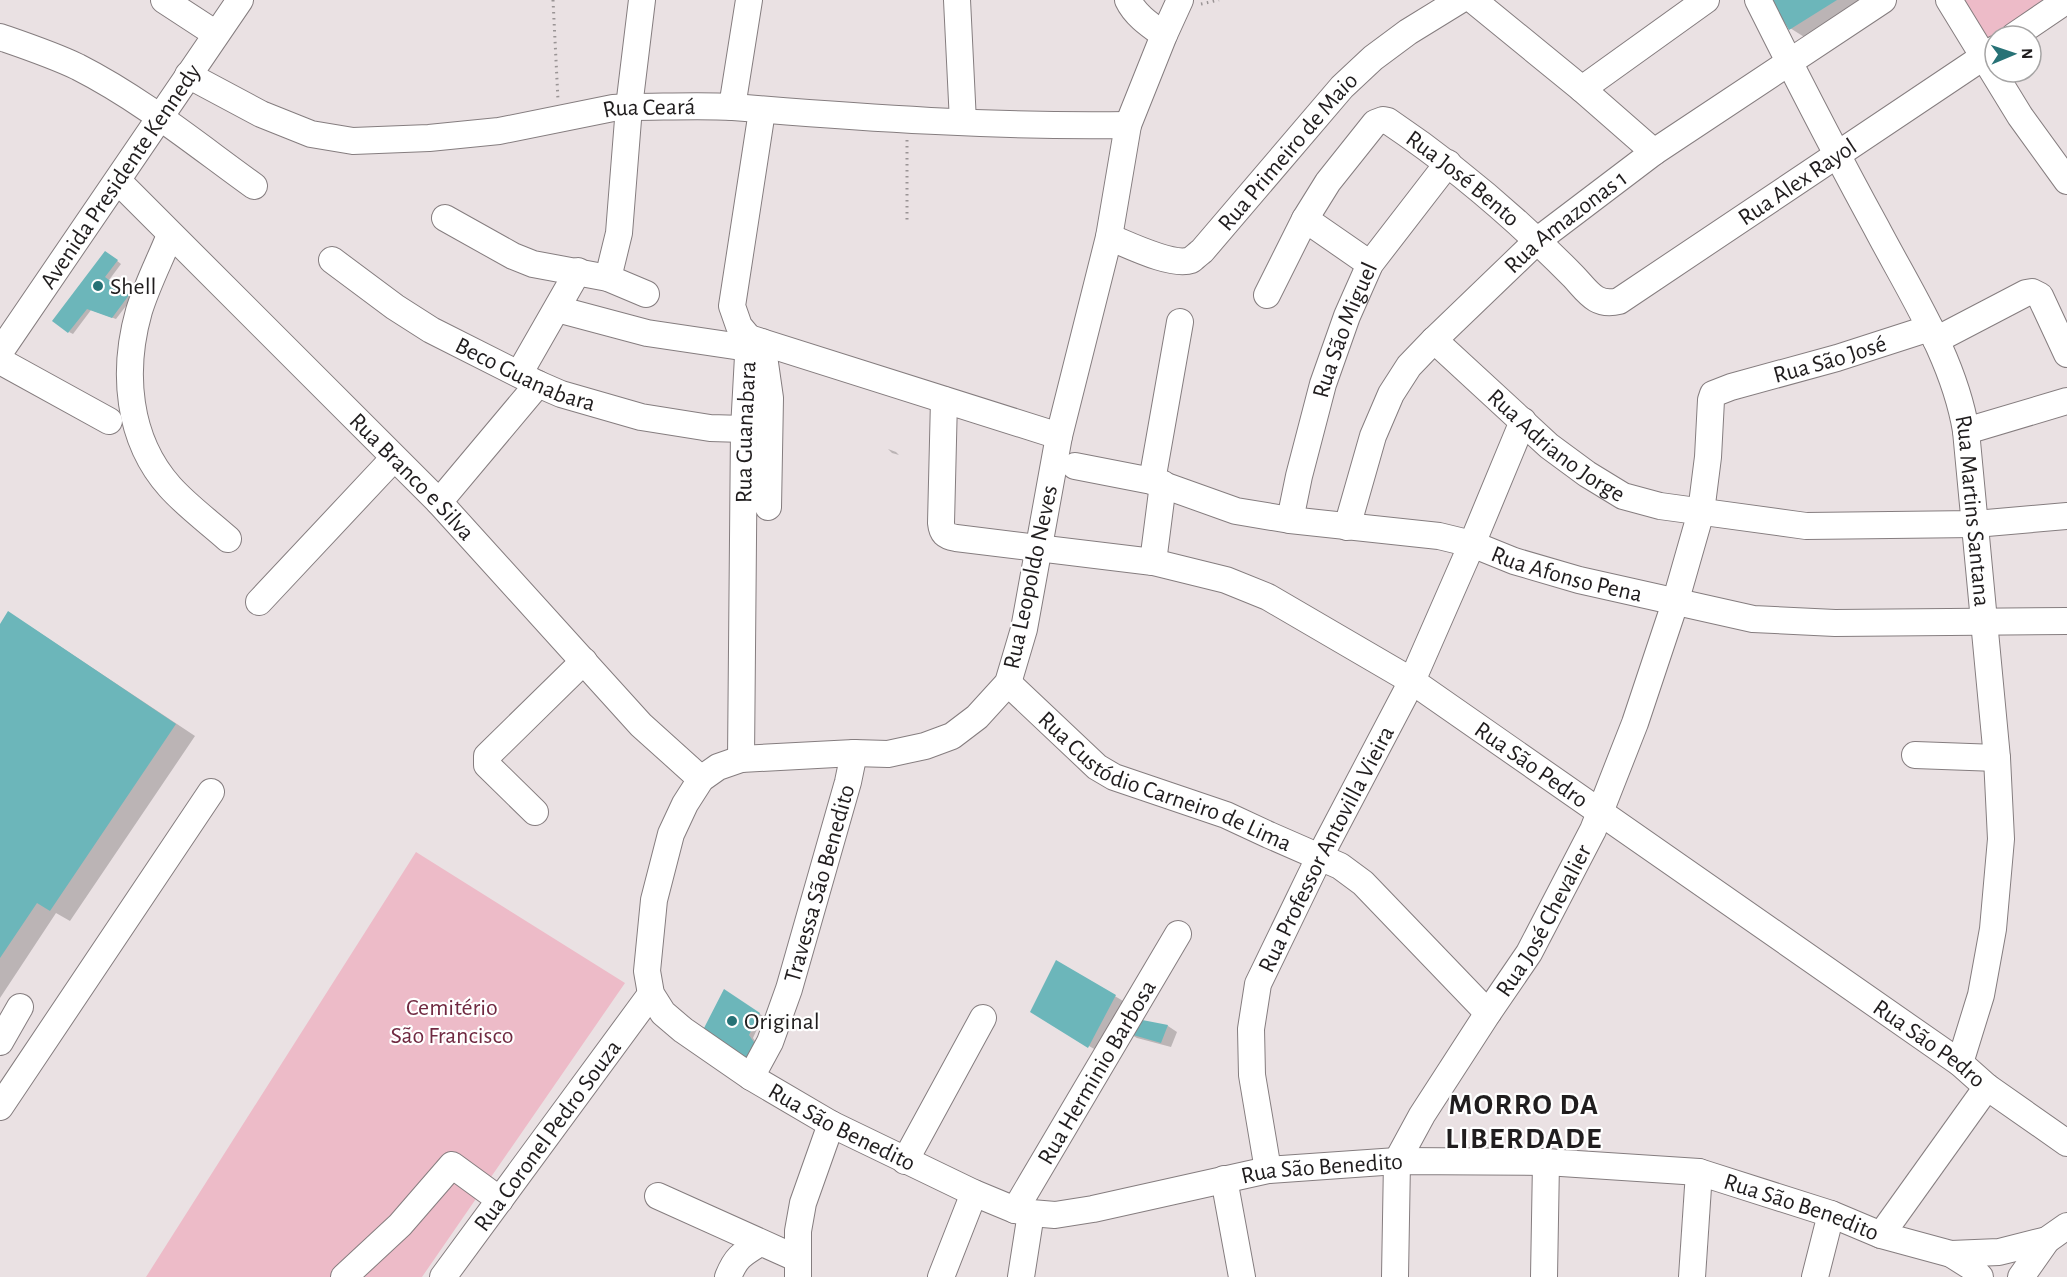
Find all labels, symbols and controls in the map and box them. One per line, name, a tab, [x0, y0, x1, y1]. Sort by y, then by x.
north arrow	[1983, 24, 2043, 84]
text: N	[2019, 48, 2035, 59]
street label: Avenida Presidente Kennedy	[36, 60, 206, 293]
street label: Rua Primeiro de Maio	[1214, 68, 1363, 236]
street label: Rua Ceará	[601, 95, 696, 123]
street label: Rua José Bento	[1401, 126, 1524, 231]
street label: Rua Alex Rayol	[1734, 134, 1861, 230]
street label: Rua Amazonas 1	[1500, 166, 1632, 278]
street label: Rua São Miguel	[1309, 259, 1382, 401]
place label: Shell	[110, 275, 157, 299]
marker: Shell	[91, 279, 105, 293]
street label: Rua São José	[1771, 332, 1890, 388]
street label: Beco Guanabara	[451, 333, 598, 416]
street label: Rua Guanabara	[732, 360, 761, 503]
street label: Rua Adriano Jorge	[1483, 385, 1629, 507]
street label: Rua Branco e Silva	[344, 409, 479, 545]
street label: Rua Martins Santana	[1950, 413, 1994, 608]
street label: Rua Leopoldo Neves	[1000, 483, 1062, 671]
street label: Rua Afonso Pena	[1488, 542, 1644, 607]
street label: Rua Custódio Carneiro de Lima	[1033, 707, 1295, 856]
street label: Rua São Pedro	[1470, 717, 1592, 813]
street label: Rua Professor Antovilla Vieira	[1254, 722, 1399, 976]
street label: Travessa São Benedito	[781, 782, 860, 985]
street label: Rua José Chevalier	[1492, 841, 1596, 1001]
street label: Rua Herminio Barbosa	[1034, 976, 1161, 1169]
street label: Rua São Pedro	[1869, 995, 1990, 1093]
park label: Cemitério São Francisco	[391, 996, 513, 1048]
place label: Original	[744, 1010, 820, 1034]
marker: Original	[725, 1014, 739, 1028]
street label: Rua Coronel Pedro Souza	[470, 1036, 626, 1236]
street label: Rua São Benedito	[764, 1079, 919, 1176]
district label: MORRO DA LIBERDADE	[1445, 1090, 1603, 1154]
street label: Rua São Benedito	[1239, 1150, 1404, 1189]
street label: Rua São Benedito	[1721, 1170, 1882, 1246]

